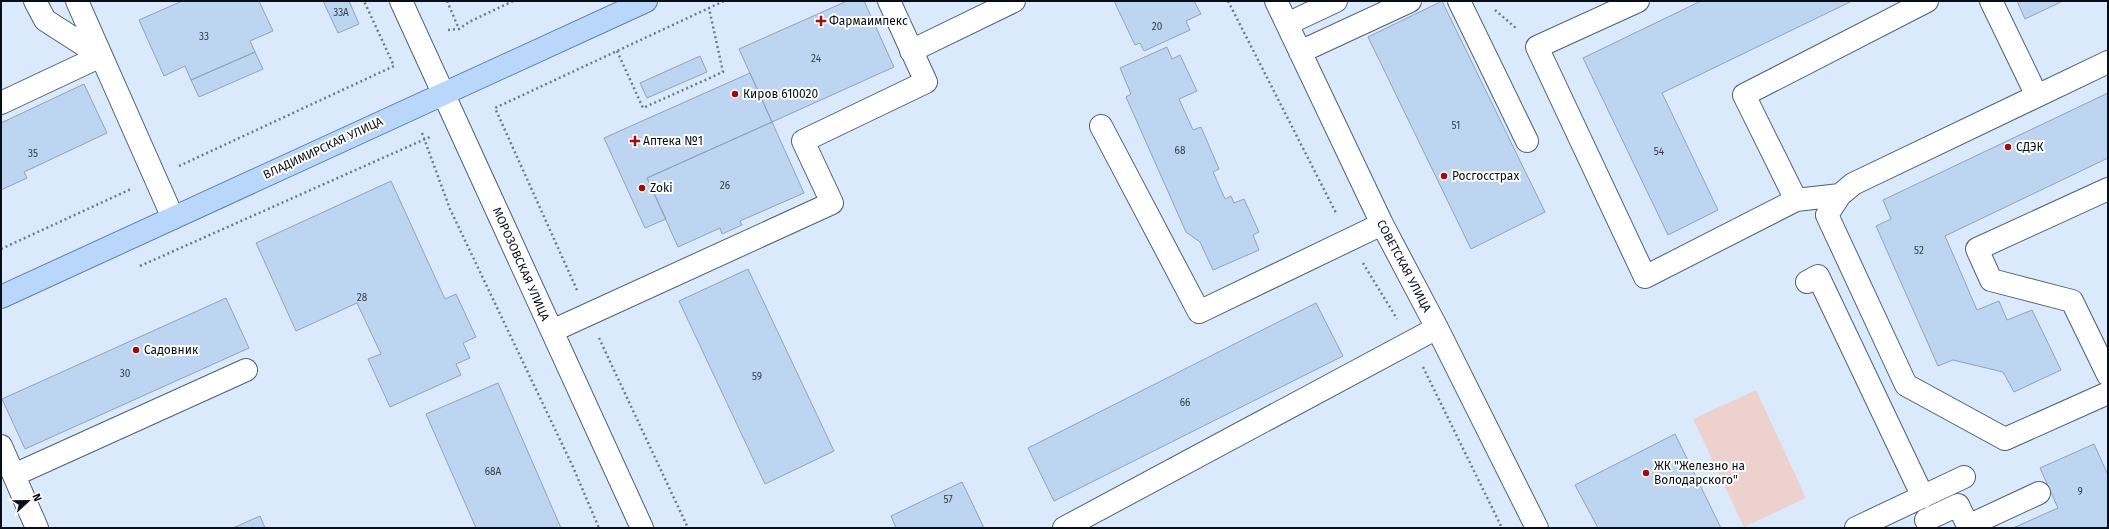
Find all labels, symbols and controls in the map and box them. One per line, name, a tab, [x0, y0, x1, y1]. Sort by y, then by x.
house number: 33А	[333, 7, 349, 19]
place label: Фармаимпекс	[829, 14, 908, 28]
marker: Фармаимпекс	[816, 16, 826, 26]
house number: 20	[1152, 21, 1163, 33]
house number: 33	[199, 31, 209, 43]
house number: 24	[811, 53, 822, 65]
place label: Киров 610020	[743, 87, 819, 101]
marker: Киров 610020	[730, 89, 740, 99]
street label: ВЛАДИМИРСКАЯ УЛИЦА	[261, 114, 385, 182]
house number: 51	[1452, 120, 1460, 132]
place label: Аптека №1	[643, 134, 703, 148]
marker: Аптека №1	[630, 136, 640, 146]
place label: СДЭК	[2016, 140, 2044, 154]
marker: СДЭК	[2003, 142, 2013, 152]
house number: 68	[1175, 145, 1186, 157]
house number: 54	[1654, 146, 1665, 158]
house number: 35	[28, 148, 38, 160]
place label: Росгосстрах	[1452, 169, 1519, 183]
marker: Росгосстрах	[1439, 171, 1449, 181]
house number: 26	[720, 180, 730, 192]
place label: Zoki	[650, 181, 673, 195]
marker: Zoki	[637, 183, 647, 193]
street label: МОРОЗОВСКАЯ УЛИЦА	[490, 205, 552, 323]
street label: СОВЕТСКАЯ УЛИЦА	[1374, 217, 1434, 315]
house number: 52	[1914, 245, 1924, 257]
house number: 28	[357, 292, 368, 304]
place label: Садовник	[144, 343, 199, 357]
marker: Садовник	[131, 345, 141, 355]
house number: 30	[120, 368, 131, 380]
house number: 59	[752, 371, 762, 383]
house number: 66	[1180, 397, 1190, 409]
place label: ЖК "Железно на Володарского"	[1654, 459, 1745, 487]
house number: 68А	[485, 466, 502, 478]
marker: ЖК "Железно на Володарского"	[1641, 468, 1651, 478]
north arrow	[8, 481, 48, 521]
house number: 9	[2077, 486, 2083, 498]
text: N	[29, 492, 44, 503]
house number: 57	[943, 494, 953, 506]

